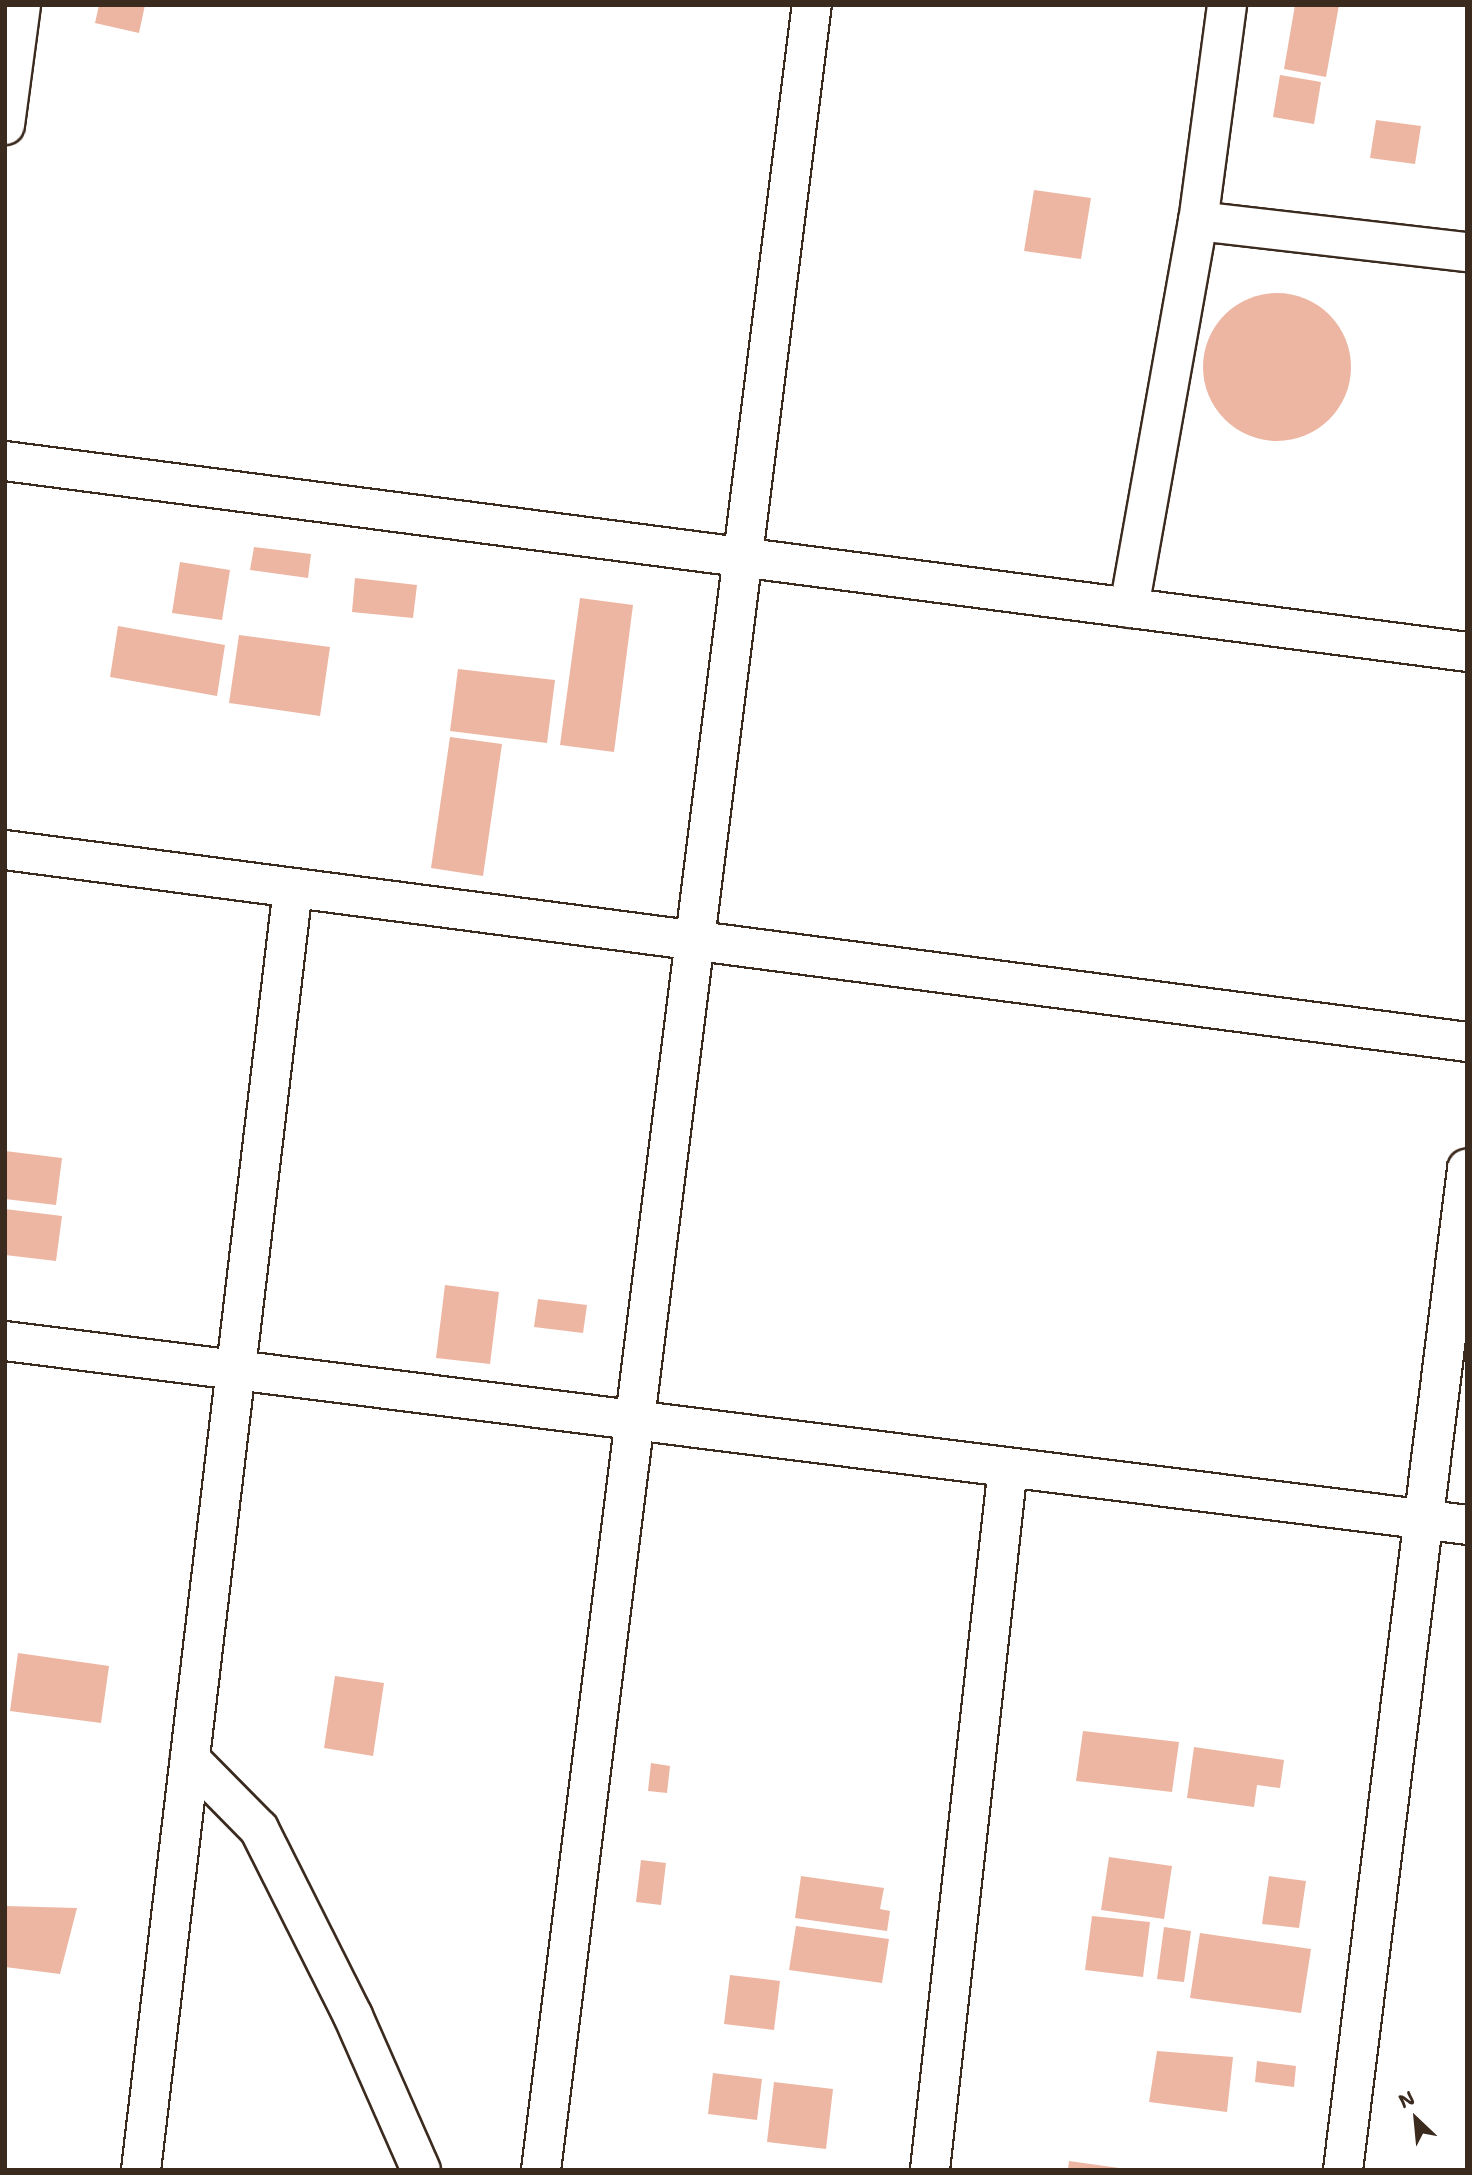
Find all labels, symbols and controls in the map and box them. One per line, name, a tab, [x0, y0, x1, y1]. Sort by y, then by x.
north arrow	[1381, 2084, 1451, 2154]
text: N	[1394, 2085, 1419, 2114]

